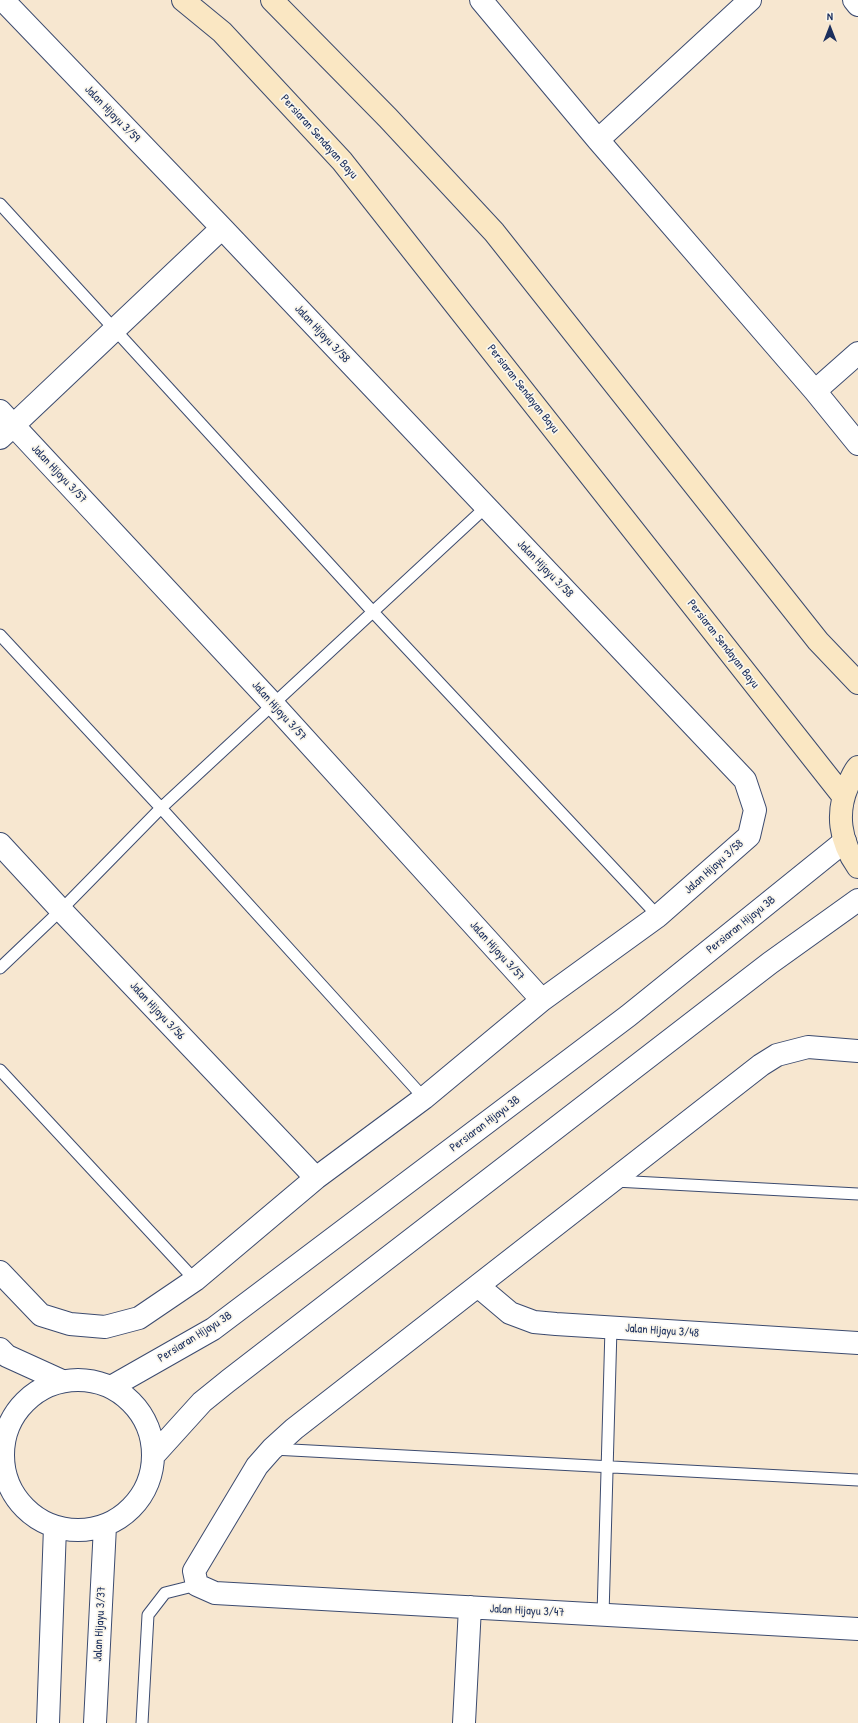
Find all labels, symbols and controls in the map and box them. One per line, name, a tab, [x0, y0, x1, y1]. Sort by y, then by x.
north arrow	[810, 8, 850, 48]
text: N	[827, 9, 833, 23]
street label: Jalan Hijayu 3/59	[81, 83, 143, 145]
street label: Persiaran Sendayan Bayu	[277, 92, 361, 182]
street label: Jalan Hijayu 3/58	[291, 302, 353, 366]
street label: Persiaran Sendayan Bayu	[484, 342, 562, 436]
street label: Jalan Hijayu 3/57	[28, 442, 90, 506]
street label: Jalan Hijayu 3/58	[514, 537, 576, 601]
street label: Persiaran Sendayan Bayu	[684, 597, 762, 691]
street label: Jalan Hijayu 3/57	[249, 678, 309, 744]
street label: Jalan Hijayu 3/58	[682, 837, 746, 897]
street label: Persiaran Hijayu 3B	[704, 893, 778, 957]
street label: Jalan Hijayu 3/57	[467, 918, 527, 984]
street label: Jalan Hijayu 3/56	[126, 979, 188, 1043]
street label: Persiaran Hijayu 3B	[447, 1093, 523, 1155]
street label: Persiaran Hijayu 3B	[155, 1308, 235, 1366]
street label: Jalan Hijayu 3/48	[625, 1321, 699, 1341]
street label: Jalan Hijayu 3/37	[91, 1586, 109, 1662]
street label: Jalan Hijayu 3/47	[489, 1602, 565, 1620]

